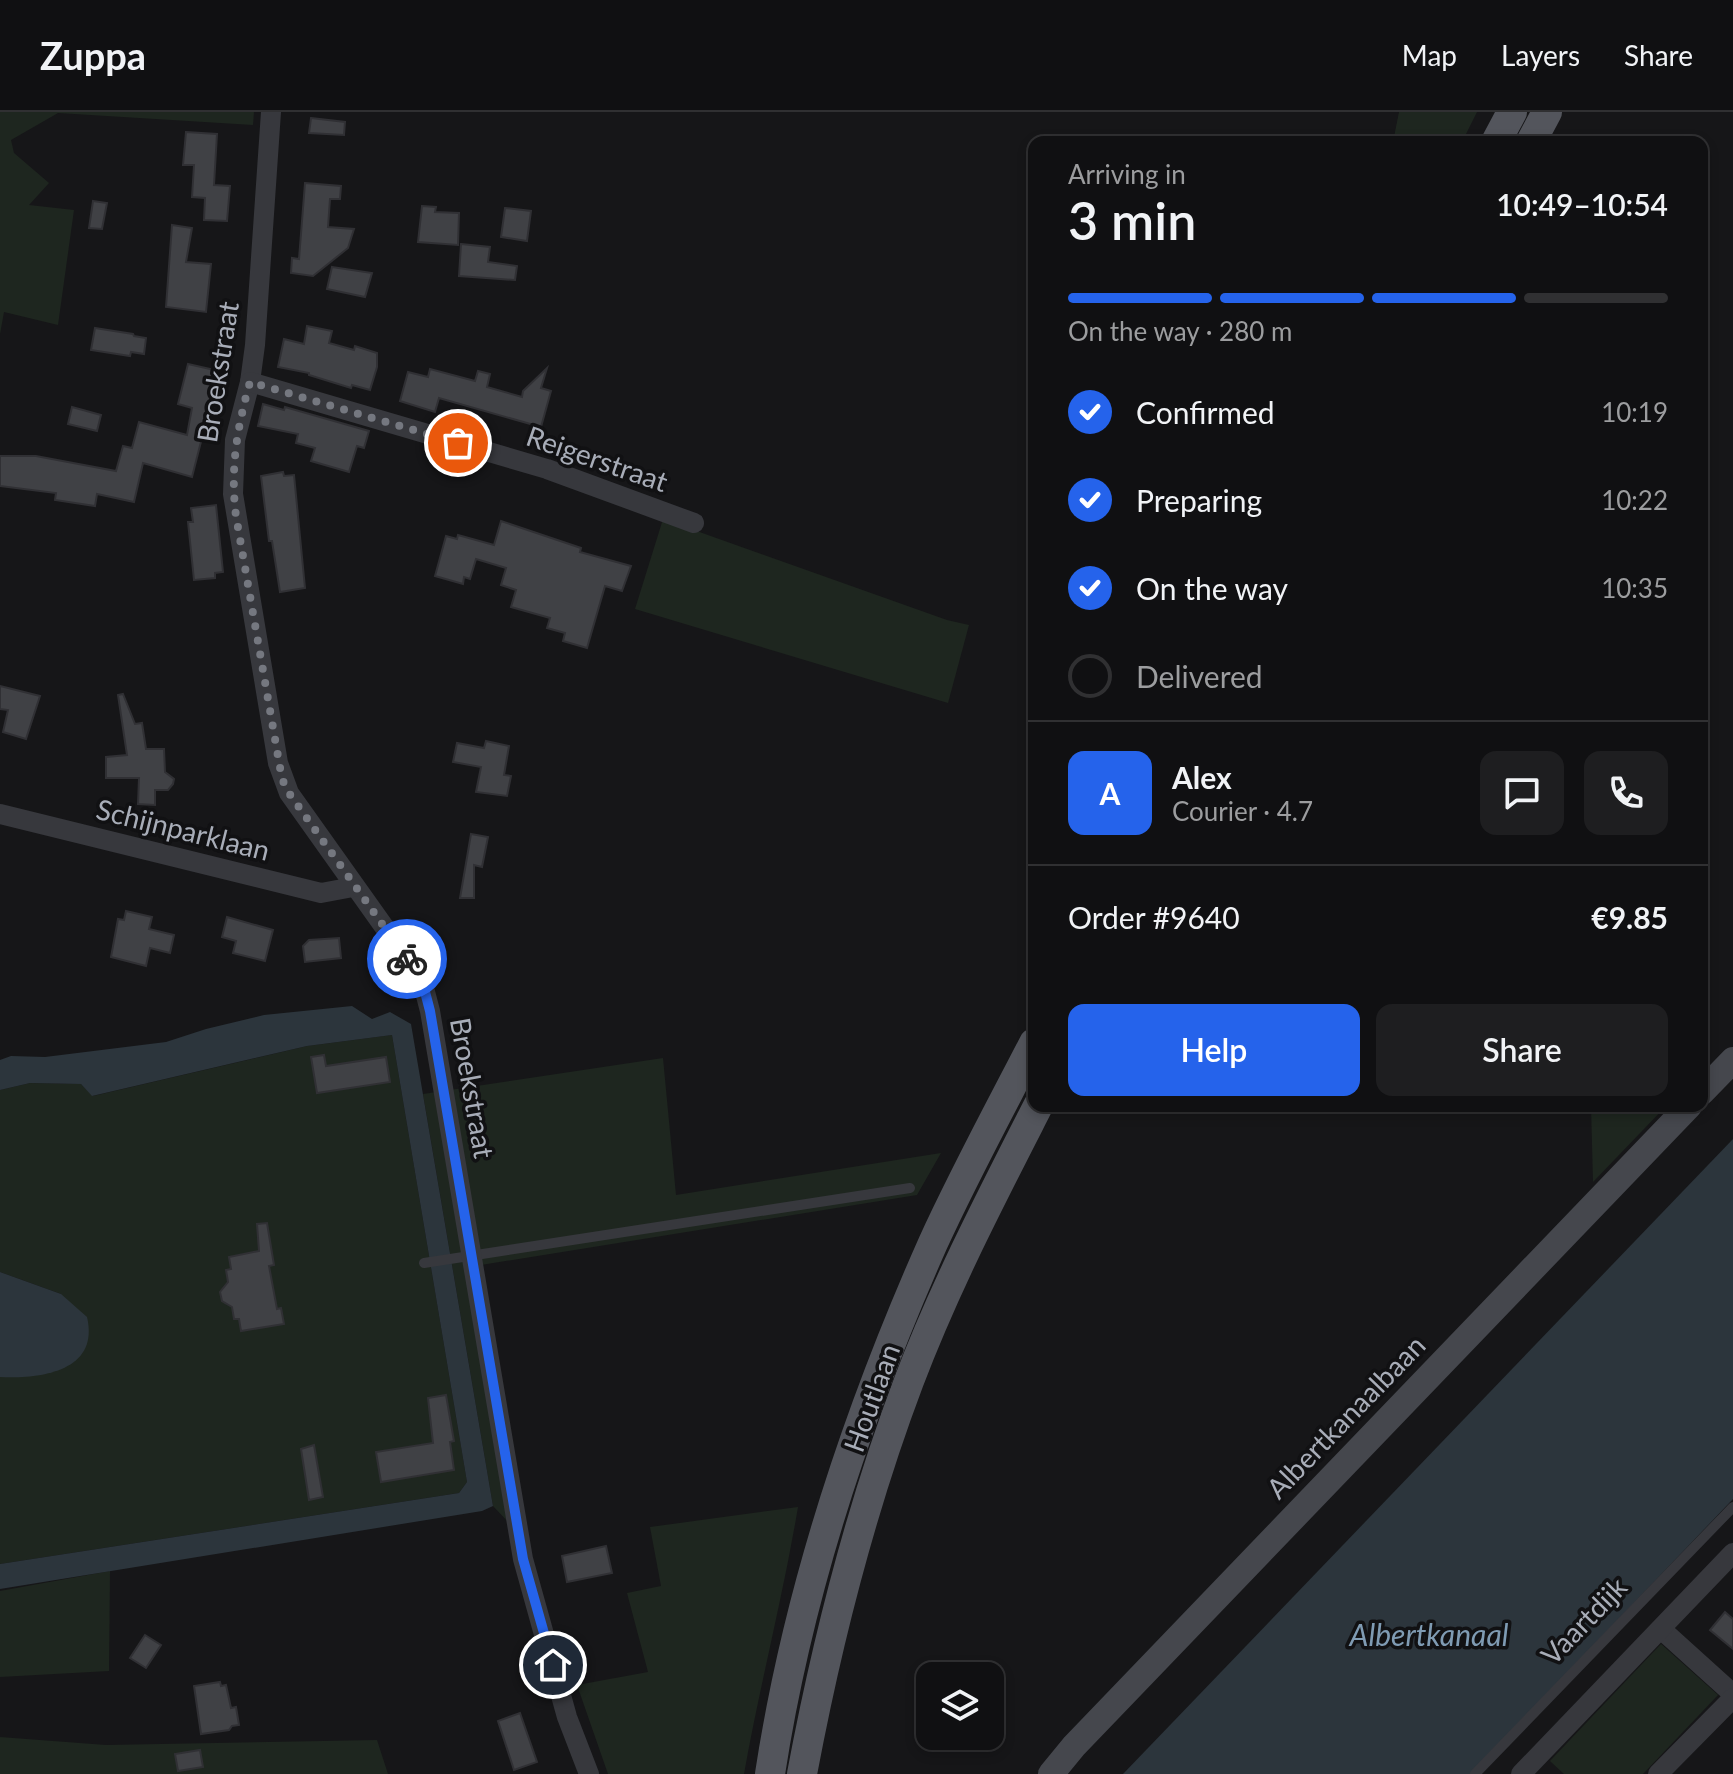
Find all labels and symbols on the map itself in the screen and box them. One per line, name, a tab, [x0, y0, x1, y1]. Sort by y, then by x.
street label: Broekstraat	[189, 299, 245, 445]
pin	[424, 409, 492, 477]
street label: Reigerstraat	[522, 418, 672, 498]
street label: Schijnparklaan	[93, 791, 273, 867]
courier	[367, 919, 447, 999]
street label: Broekstraat	[444, 1015, 502, 1161]
street label: Albertkanaalbaan	[1259, 1328, 1432, 1505]
street label: Houtlaan	[836, 1339, 906, 1456]
street label: Vaartdijk	[1533, 1569, 1634, 1671]
water label: Albertkanaal	[1349, 1616, 1509, 1652]
pin	[519, 1631, 587, 1699]

